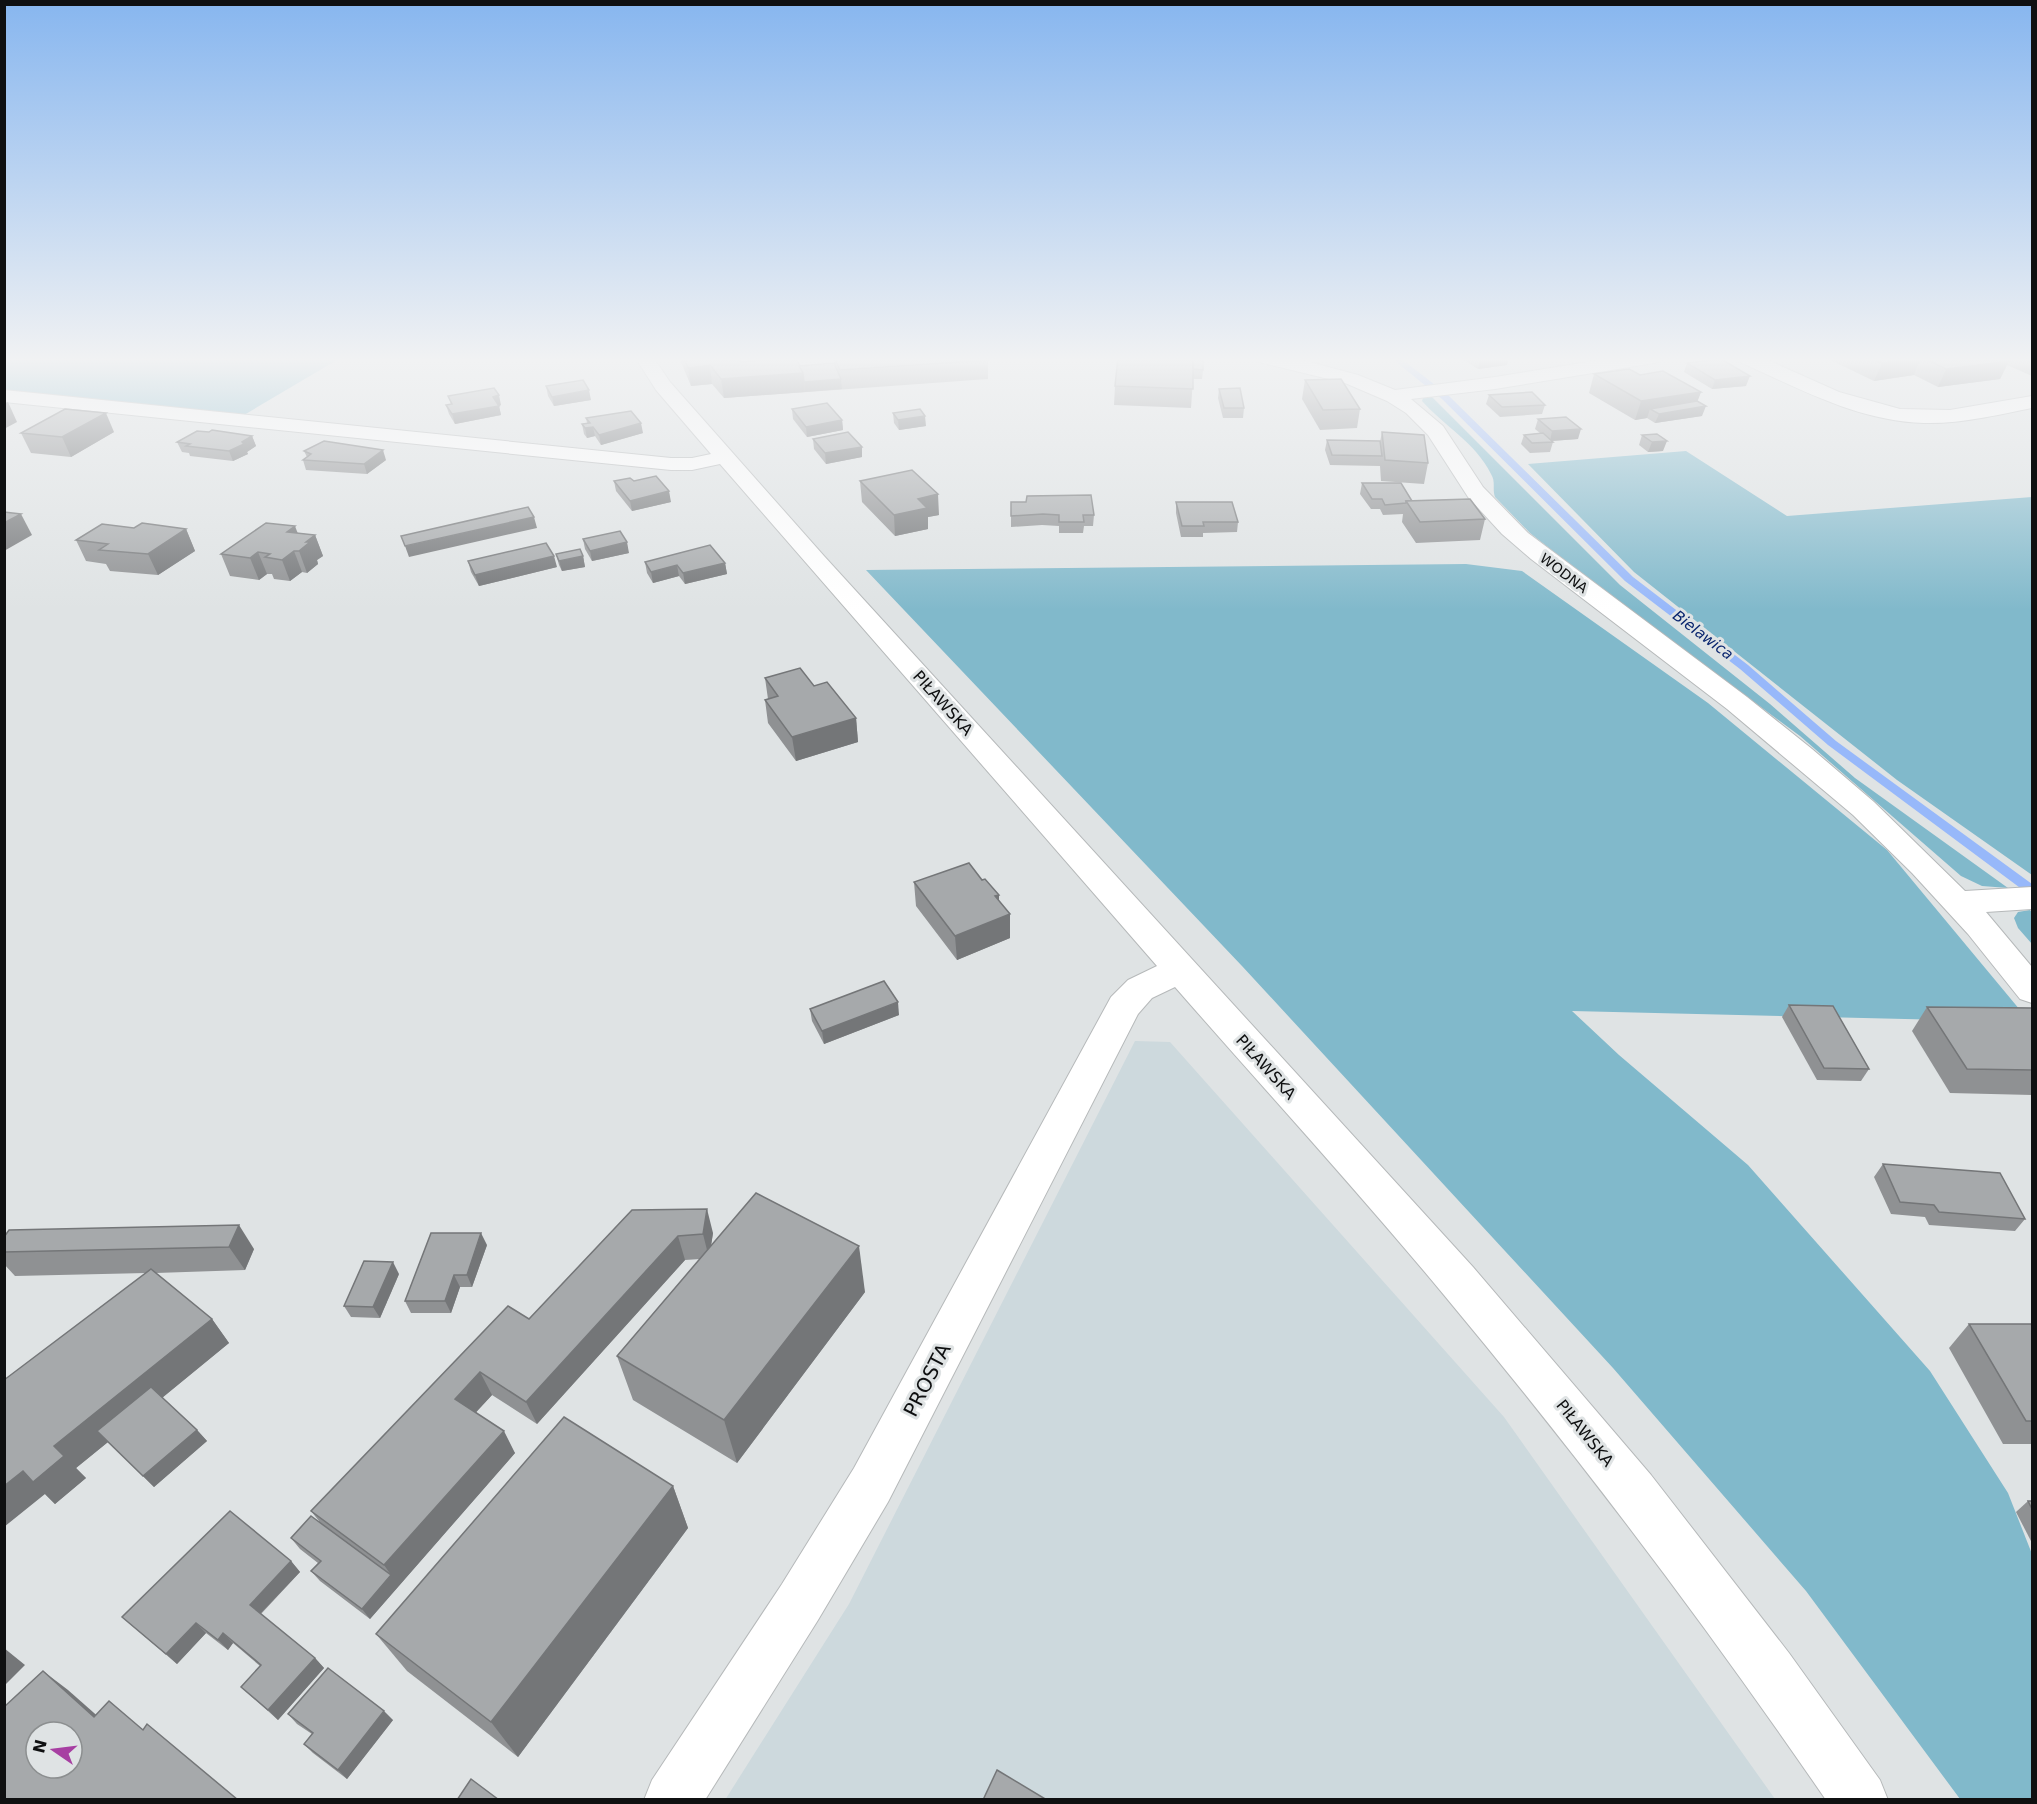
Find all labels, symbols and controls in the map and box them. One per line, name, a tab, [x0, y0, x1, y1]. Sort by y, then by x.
street label: WODNA	[1537, 550, 1591, 596]
water label: Bielawica	[1669, 606, 1737, 664]
street label: PIŁAWSKA	[909, 667, 977, 739]
street label: PIŁAWSKA	[1232, 1031, 1300, 1103]
street label: PROSTA	[898, 1339, 956, 1421]
street label: PIŁAWSKA	[1552, 1396, 1618, 1470]
north arrow	[24, 1720, 84, 1780]
text: N	[29, 1738, 51, 1755]

